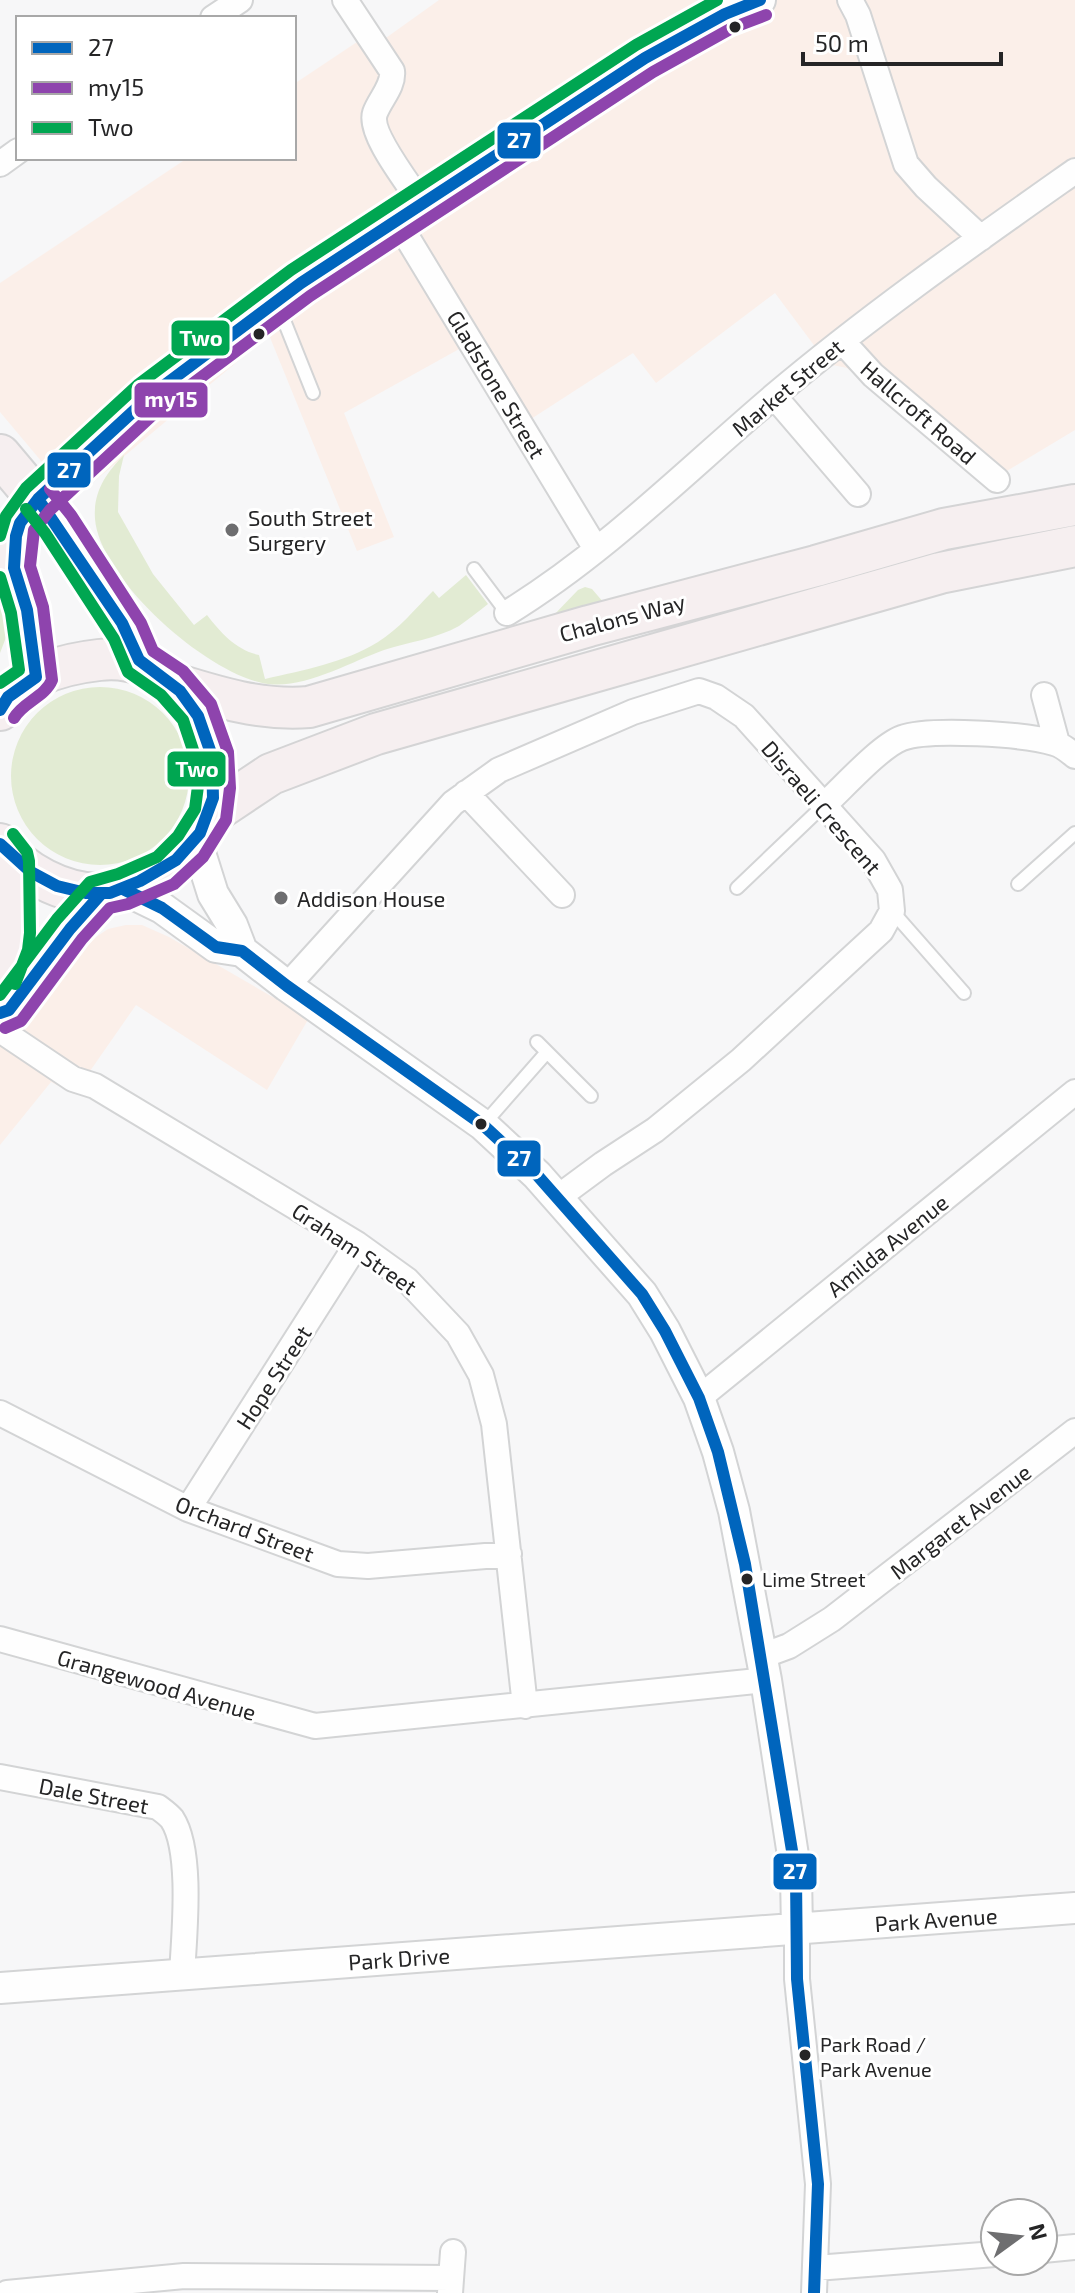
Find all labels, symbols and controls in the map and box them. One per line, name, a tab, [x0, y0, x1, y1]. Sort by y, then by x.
legend	[16, 16, 296, 160]
scale bar	[803, 16, 1001, 66]
unlabelled marker	[727, 19, 743, 35]
text: 50 m	[815, 28, 869, 57]
text: 27	[88, 32, 114, 61]
text: my15	[88, 72, 144, 101]
text: Two	[88, 112, 134, 141]
line badge: 27	[496, 121, 542, 160]
text: 27	[507, 126, 532, 152]
street label: Gladstone Street	[443, 305, 551, 463]
line badge: Two	[170, 319, 231, 357]
text: Two	[179, 324, 223, 350]
unlabelled marker	[251, 326, 267, 342]
street label: Market Street	[726, 333, 848, 441]
street label: Hallcroft Road	[856, 355, 982, 469]
line badge: my15	[133, 381, 209, 419]
text: my15	[144, 385, 198, 412]
line badge: 27	[46, 451, 92, 489]
text: 27	[57, 456, 82, 482]
place label: South Street Surgery	[248, 504, 373, 555]
marker: South Street Surgery	[223, 521, 241, 539]
street label: Chalons Way	[556, 588, 688, 646]
street label: Disraeli Crescent	[757, 735, 887, 879]
line badge: Two	[166, 750, 227, 788]
text: Two	[175, 755, 219, 781]
place label: Addison House	[297, 885, 445, 911]
marker: Addison House	[272, 889, 290, 907]
unlabelled marker	[473, 1116, 489, 1132]
line badge: 27	[496, 1139, 542, 1178]
text: 27	[507, 1144, 532, 1170]
street label: Amilda Avenue	[821, 1188, 953, 1302]
street label: Graham Street	[288, 1197, 422, 1299]
street label: Hope Street	[230, 1321, 316, 1433]
street label: Margaret Avenue	[885, 1458, 1035, 1584]
street label: Orchard Street	[172, 1490, 318, 1566]
place label: Lime Street	[762, 1567, 866, 1591]
marker: Lime Street	[739, 1571, 755, 1587]
street label: Grangewood Avenue	[55, 1643, 259, 1725]
street label: Dale Street	[37, 1772, 151, 1818]
line badge: 27	[772, 1852, 818, 1891]
text: 27	[783, 1857, 808, 1883]
street label: Park Avenue	[874, 1902, 998, 1936]
street label: Park Drive	[347, 1941, 451, 1975]
place label: Park Road / Park Avenue	[820, 2032, 932, 2081]
marker: Park Road / Park Avenue	[797, 2047, 813, 2063]
north arrow	[979, 2197, 1059, 2277]
text: N	[1025, 2221, 1054, 2243]

